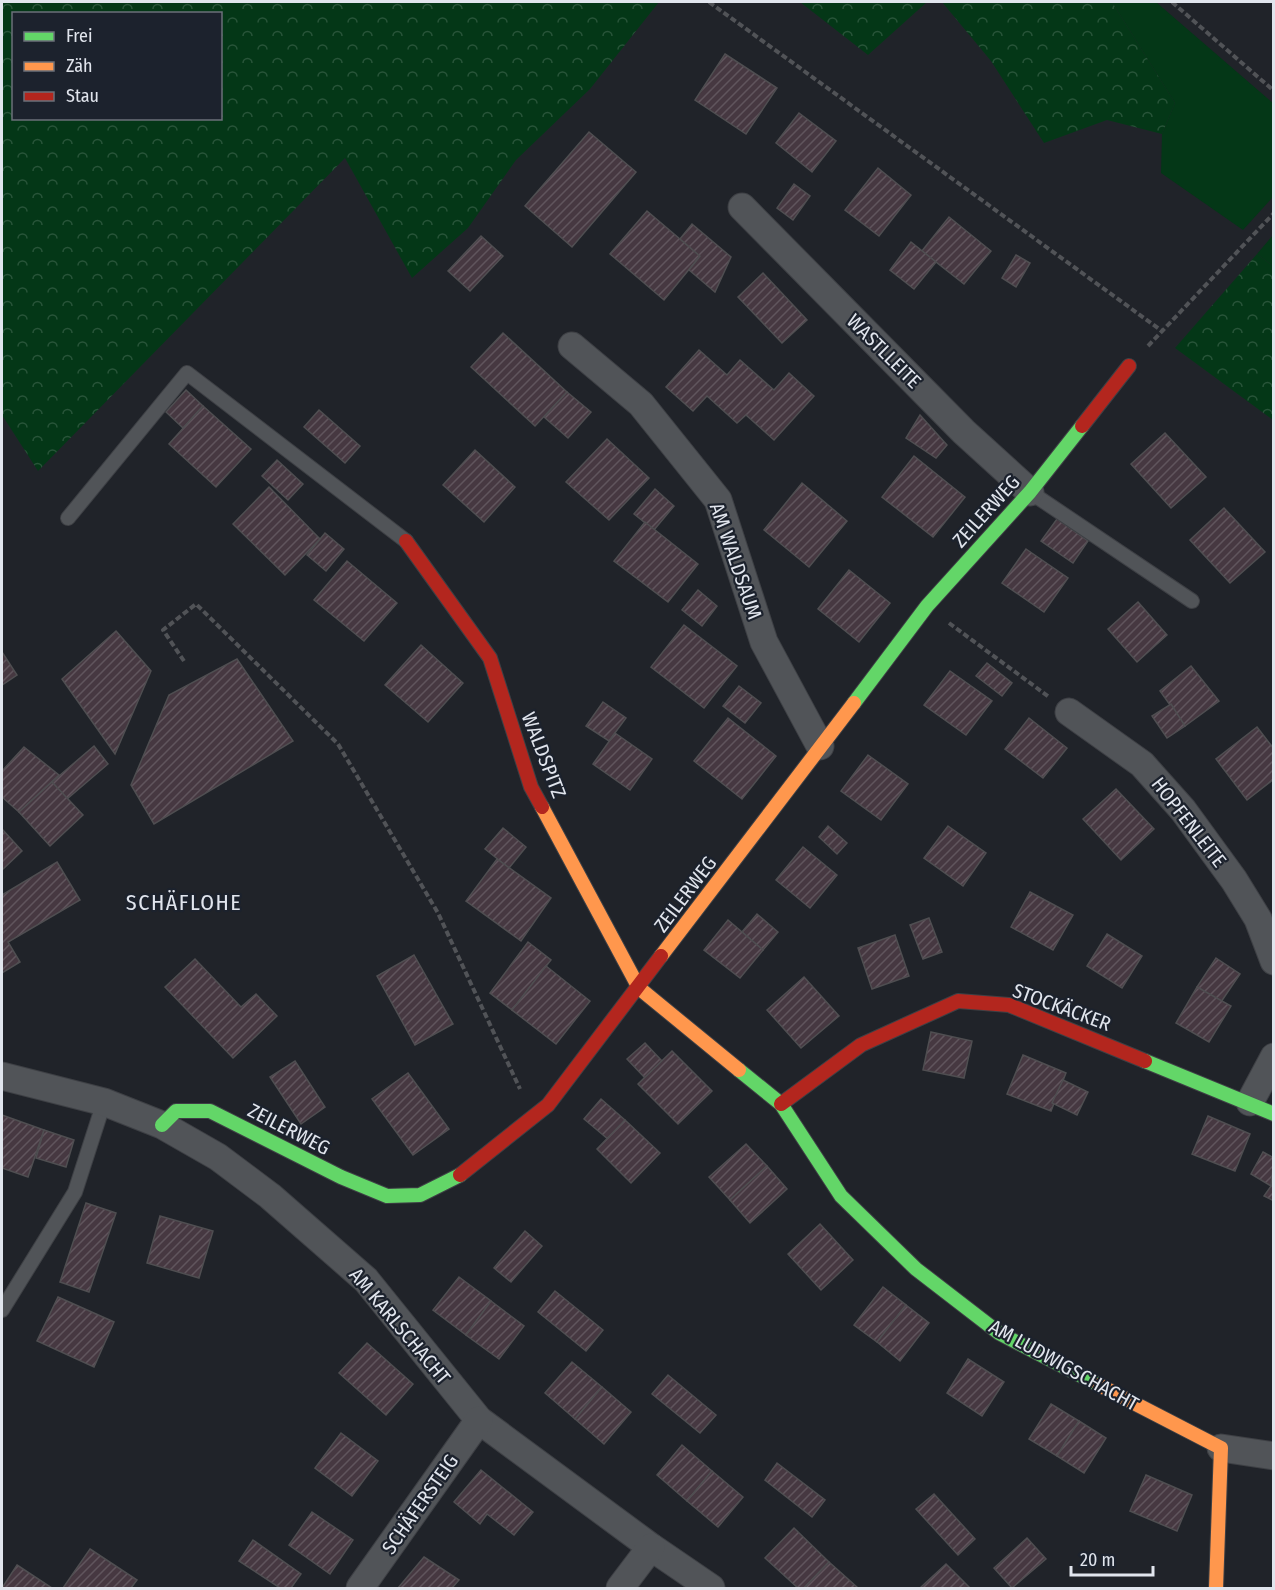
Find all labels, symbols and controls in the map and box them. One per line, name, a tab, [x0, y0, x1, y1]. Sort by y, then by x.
legend	[12, 12, 222, 120]
text: Frei	[66, 25, 92, 47]
text: Zäh	[66, 55, 93, 77]
text: Stau	[66, 85, 99, 107]
street label: WASTLLEITE	[842, 309, 926, 393]
street label: ZEILERWEG	[947, 470, 1025, 552]
street label: AM WALDSAUM	[705, 500, 767, 622]
street label: WALDSPITZ	[517, 709, 571, 801]
street label: HOPFENLEITE	[1146, 772, 1232, 872]
street label: ZEILERWEG	[649, 851, 721, 937]
district label: SCHÄFLOHE	[126, 889, 242, 916]
street label: STOCKÄCKER	[1010, 978, 1114, 1036]
street label: ZEILERWEG	[244, 1098, 334, 1160]
street label: AM KARLSCHACHT	[345, 1263, 456, 1389]
street label: AM LUDWIGSCHACHT	[985, 1314, 1143, 1416]
street label: SCHÄFERSTEIG	[377, 1449, 463, 1559]
scale bar	[1071, 1539, 1154, 1577]
text: 20 m	[1080, 1549, 1115, 1571]

